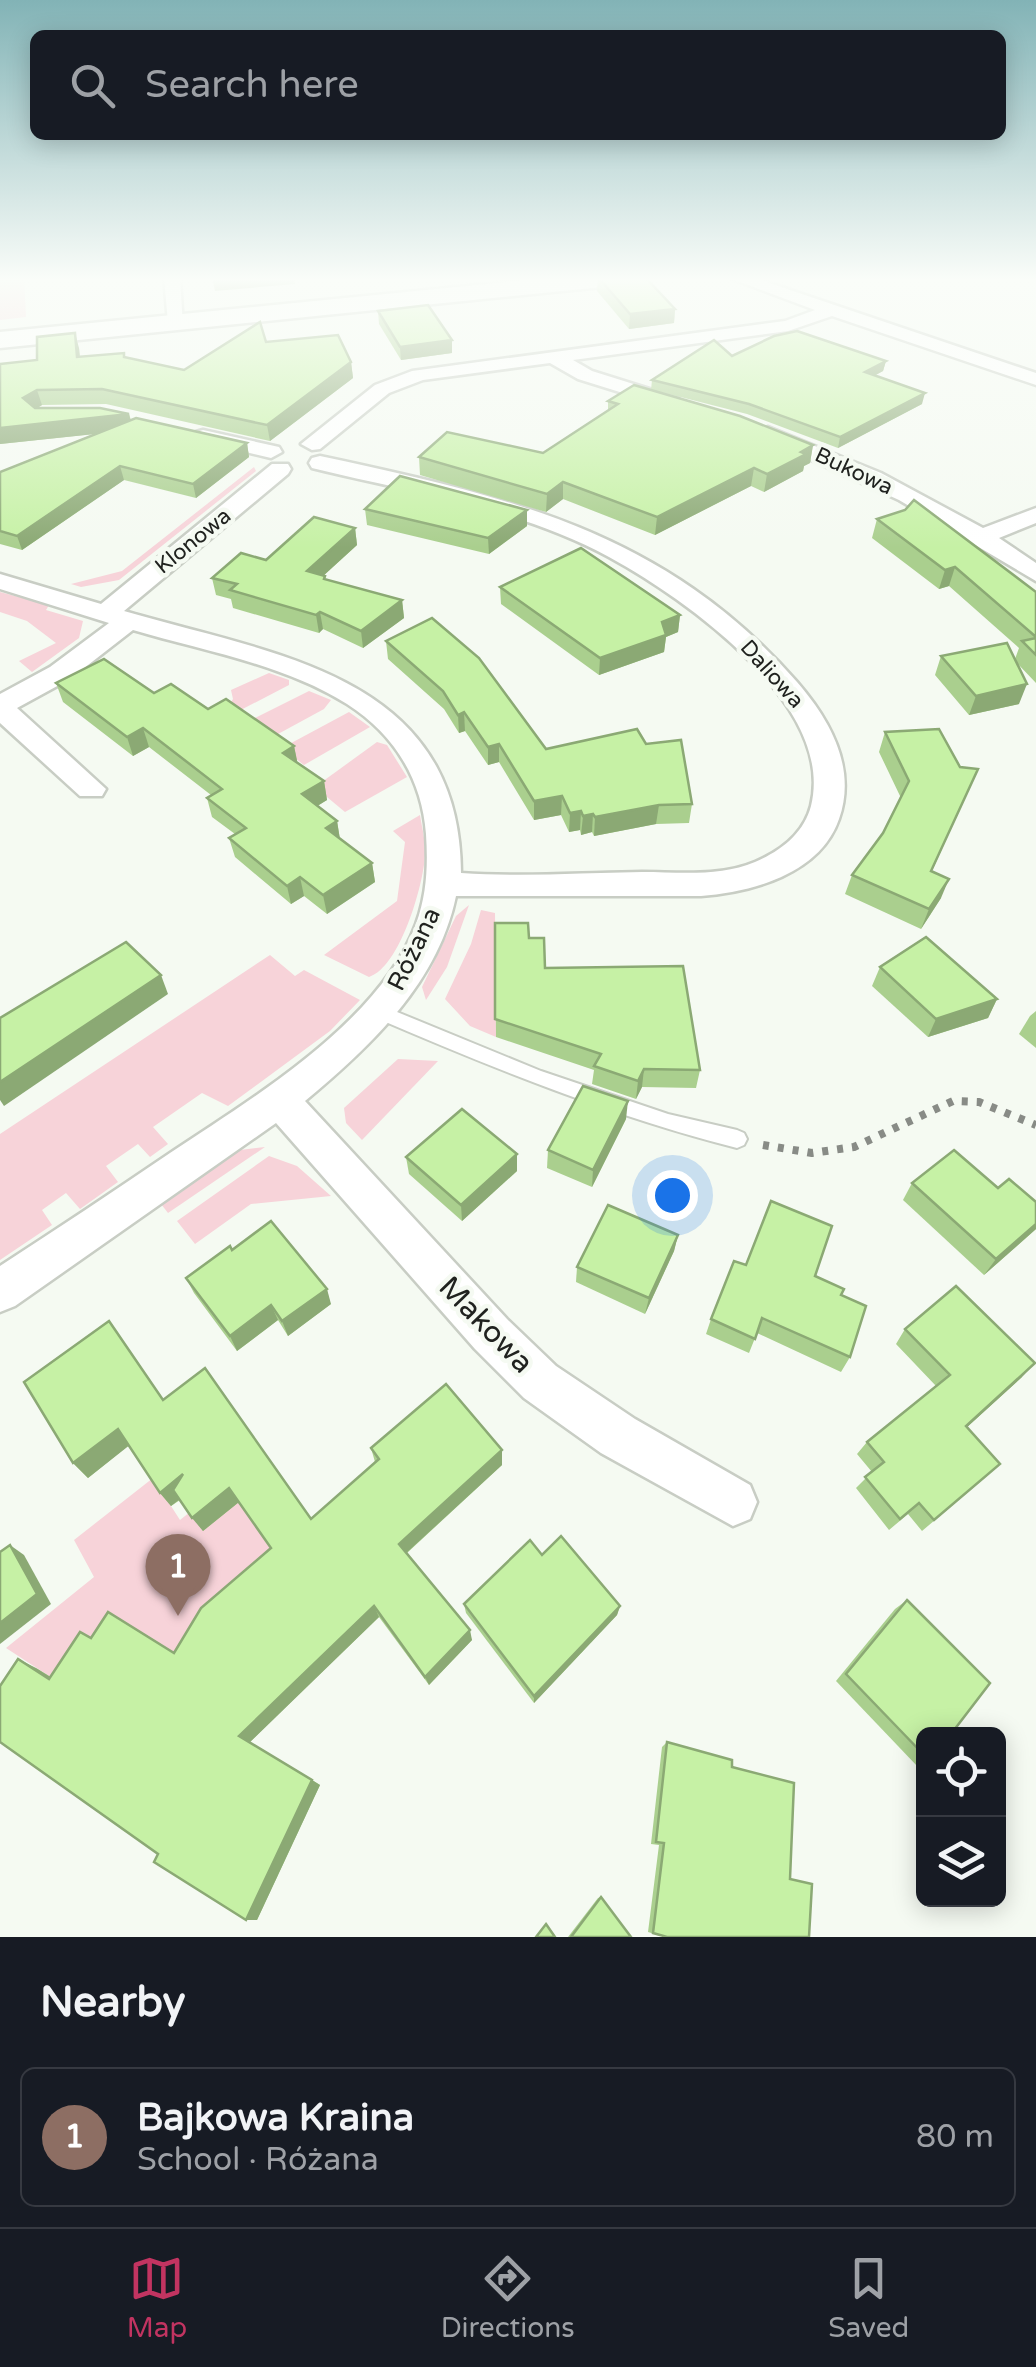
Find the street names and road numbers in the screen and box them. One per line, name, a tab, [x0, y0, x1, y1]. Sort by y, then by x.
street label: Bukowa	[811, 442, 897, 500]
street label: Klonowa	[150, 503, 236, 579]
street label: Daliowa	[735, 635, 809, 713]
street label: Różana	[381, 903, 447, 995]
street label: Makowa	[431, 1269, 541, 1381]

